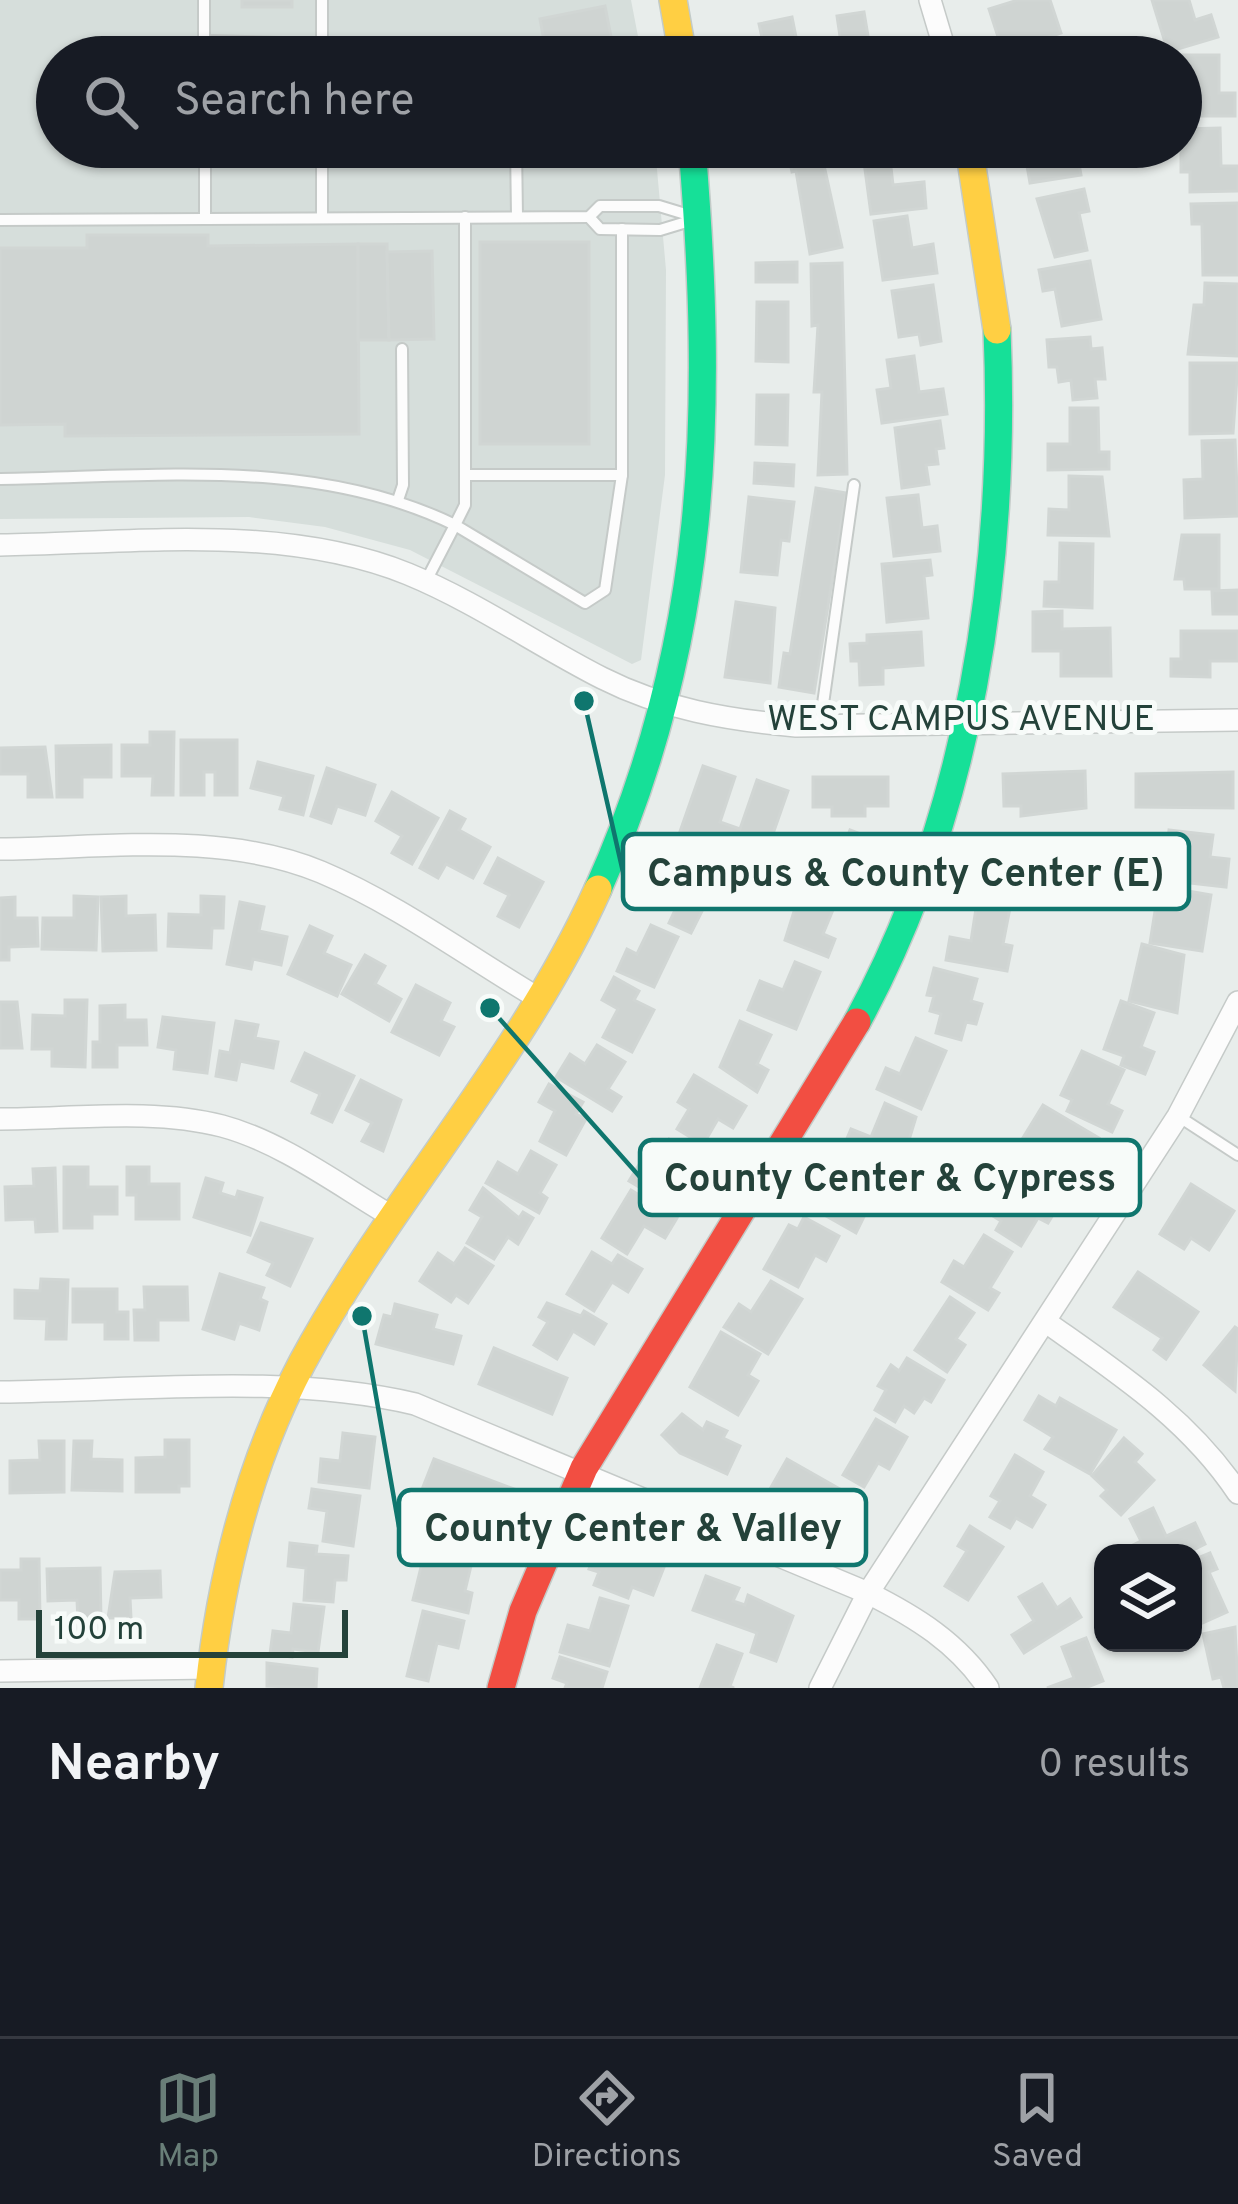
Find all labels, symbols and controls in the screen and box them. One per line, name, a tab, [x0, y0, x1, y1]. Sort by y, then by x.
search box	[36, 36, 1202, 168]
icon: search	[78, 69, 144, 135]
text: Search here	[174, 74, 414, 131]
street label: WEST CAMPUS AVENUE	[767, 698, 1155, 744]
callout: Campus & County Center (E)	[623, 834, 1189, 909]
text: Campus & County Center (E)	[647, 852, 1165, 901]
callout: County Center & Cypress	[640, 1140, 1140, 1215]
text: County Center & Cypress	[664, 1157, 1116, 1206]
callout: County Center & Valley	[399, 1490, 866, 1565]
text: County Center & Valley	[424, 1507, 842, 1556]
map controls	[1094, 1544, 1202, 1652]
button: layers	[1094, 1544, 1202, 1652]
scale bar	[36, 1604, 348, 1657]
text: 100 m	[54, 1610, 144, 1652]
text: Nearby	[48, 1734, 220, 1799]
text: 0 results	[1038, 1742, 1190, 1791]
tab: Map	[155, 2065, 221, 2179]
tab: Directions	[532, 2065, 682, 2179]
tab: Saved	[992, 2065, 1083, 2179]

